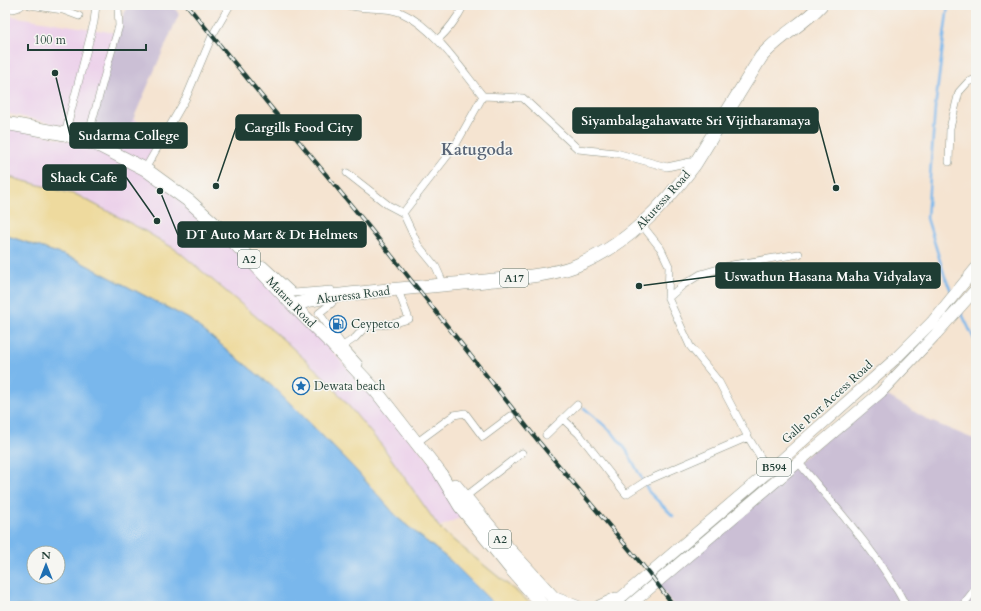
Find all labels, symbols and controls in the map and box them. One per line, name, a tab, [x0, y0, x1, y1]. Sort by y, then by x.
scale bar	[28, 26, 146, 52]
text: 100 m	[34, 32, 67, 48]
callout: Siyambalagahawatte Sri Vijitharamaya	[573, 108, 818, 133]
text: Siyambalagahawatte Sri Vijitharamaya	[581, 112, 811, 130]
callout: Cargills Food City	[236, 115, 361, 140]
text: Cargills Food City	[245, 119, 354, 137]
callout: Sudarma College	[70, 123, 187, 148]
text: Sudarma College	[78, 127, 180, 145]
district label: Katugoda	[441, 139, 513, 161]
callout: Shack Cafe	[43, 165, 126, 190]
street label: Akuressa Road	[632, 167, 694, 233]
text: Shack Cafe	[51, 169, 117, 187]
callout: DT Auto Mart & Dt Helmets	[178, 222, 366, 247]
text: DT Auto Mart & Dt Helmets	[186, 226, 358, 244]
road number: A2	[238, 250, 260, 268]
callout: Uswathun Hasana Maha Vidyalaya	[716, 263, 940, 288]
text: Uswathun Hasana Maha Vidyalaya	[724, 268, 932, 286]
road number: A17	[500, 269, 528, 287]
street label: Matara Road	[263, 273, 320, 331]
street label: Akuressa Road	[315, 282, 391, 307]
fuel station icon: Ceypetco	[328, 314, 348, 334]
place label: Ceypetco	[351, 316, 400, 332]
street label: Galle Port Access Road	[778, 357, 876, 447]
place icon: Dewata beach	[291, 376, 311, 396]
place label: Dewata beach	[314, 378, 386, 394]
road number: B594	[757, 458, 791, 476]
road number: A2	[489, 530, 511, 548]
north arrow	[26, 545, 66, 585]
text: N	[41, 548, 51, 563]

